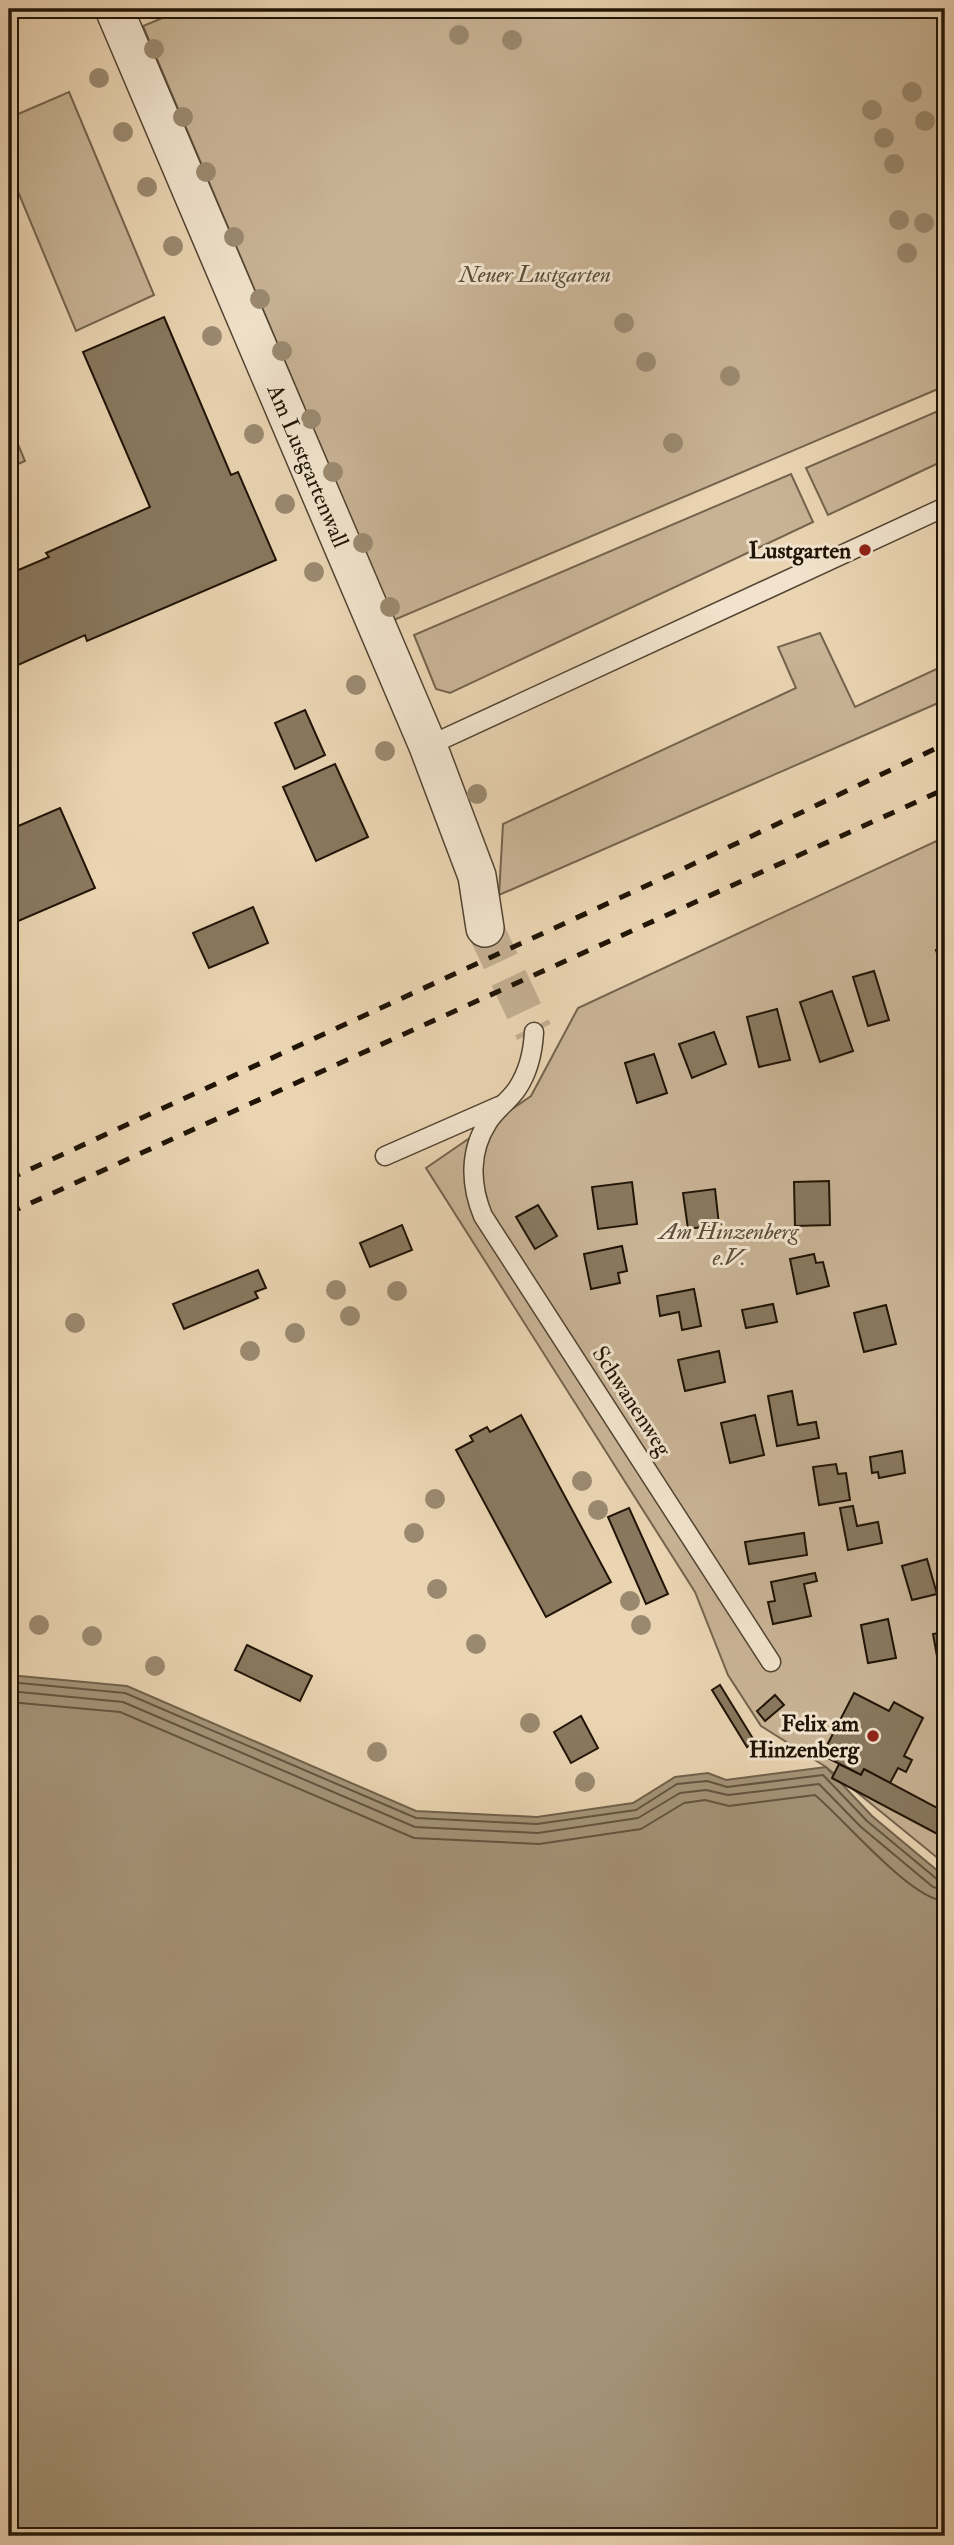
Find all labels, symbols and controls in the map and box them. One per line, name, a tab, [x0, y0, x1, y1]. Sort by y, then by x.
park label: Neuer Lustgarten	[458, 260, 611, 289]
street label: Am Lustgartenwall	[260, 379, 355, 552]
place label: Lustgarten	[749, 536, 851, 566]
marker: Lustgarten	[857, 542, 873, 558]
park label: Am Hinzenberg e.V.	[656, 1217, 800, 1272]
street label: Schwanenweg	[586, 1341, 679, 1462]
place label: Felix am Hinzenberg	[749, 1709, 861, 1765]
marker: Felix am Hinzenberg	[865, 1728, 881, 1744]

